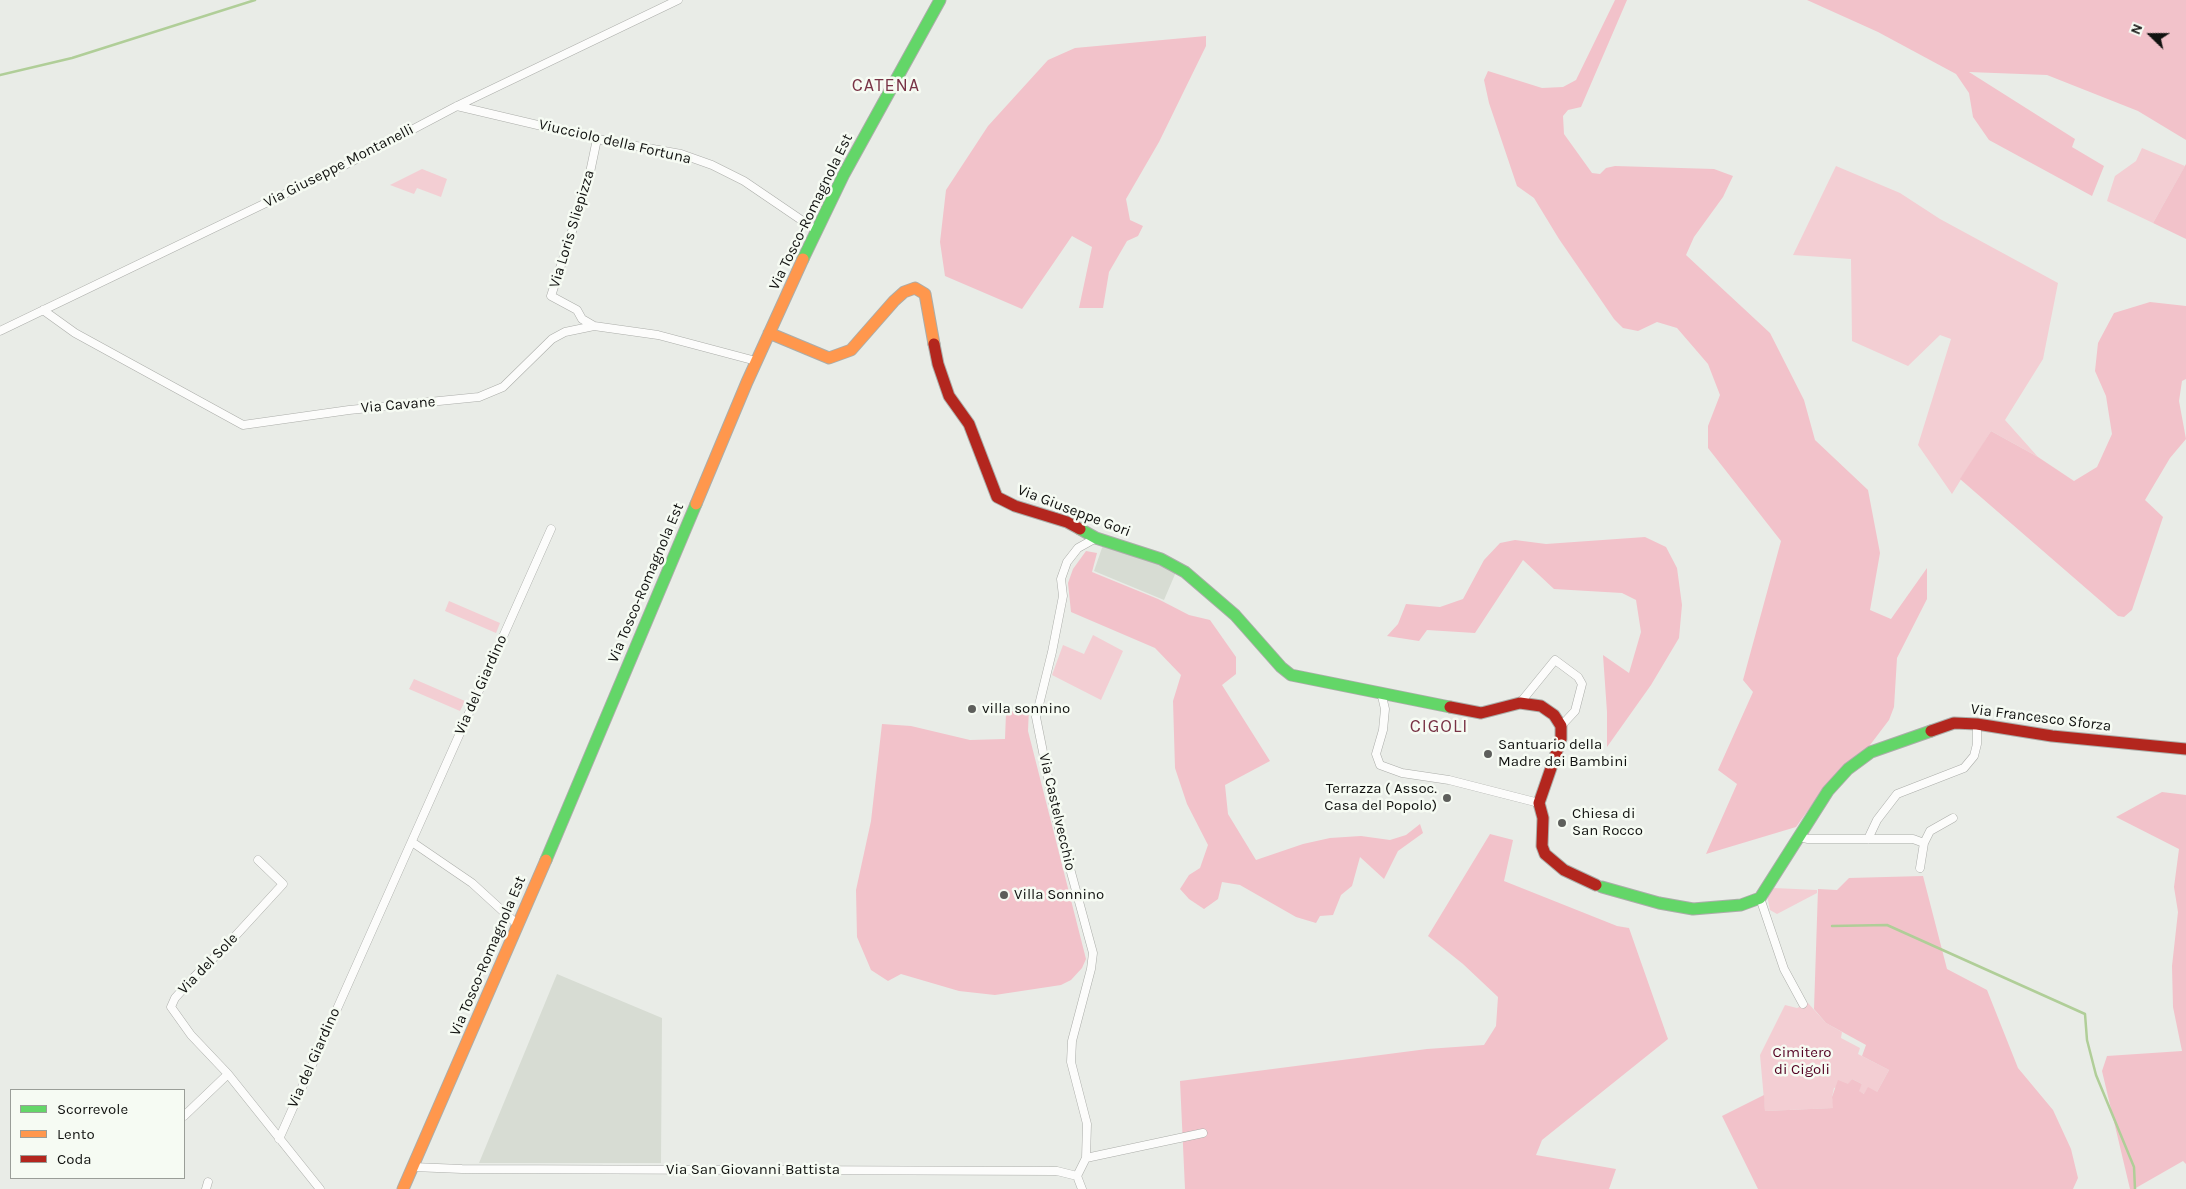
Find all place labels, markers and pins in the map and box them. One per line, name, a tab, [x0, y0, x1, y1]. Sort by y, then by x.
place label: villa sonnino	[982, 700, 1070, 718]
marker: villa sonnino	[966, 703, 978, 715]
place label: Santuario della Madre dei Bambini	[1498, 736, 1628, 771]
marker: Santuario della Madre dei Bambini	[1482, 748, 1494, 760]
place label: Terrazza ( Assoc. Casa del Popolo)	[1324, 780, 1437, 815]
marker: Terrazza ( Assoc. Casa del Popolo)	[1441, 792, 1453, 804]
place label: Chiesa di San Rocco	[1572, 805, 1643, 840]
marker: Chiesa di San Rocco	[1556, 817, 1568, 829]
place label: Villa Sonnino	[1014, 886, 1104, 904]
marker: Villa Sonnino	[998, 889, 1010, 901]

